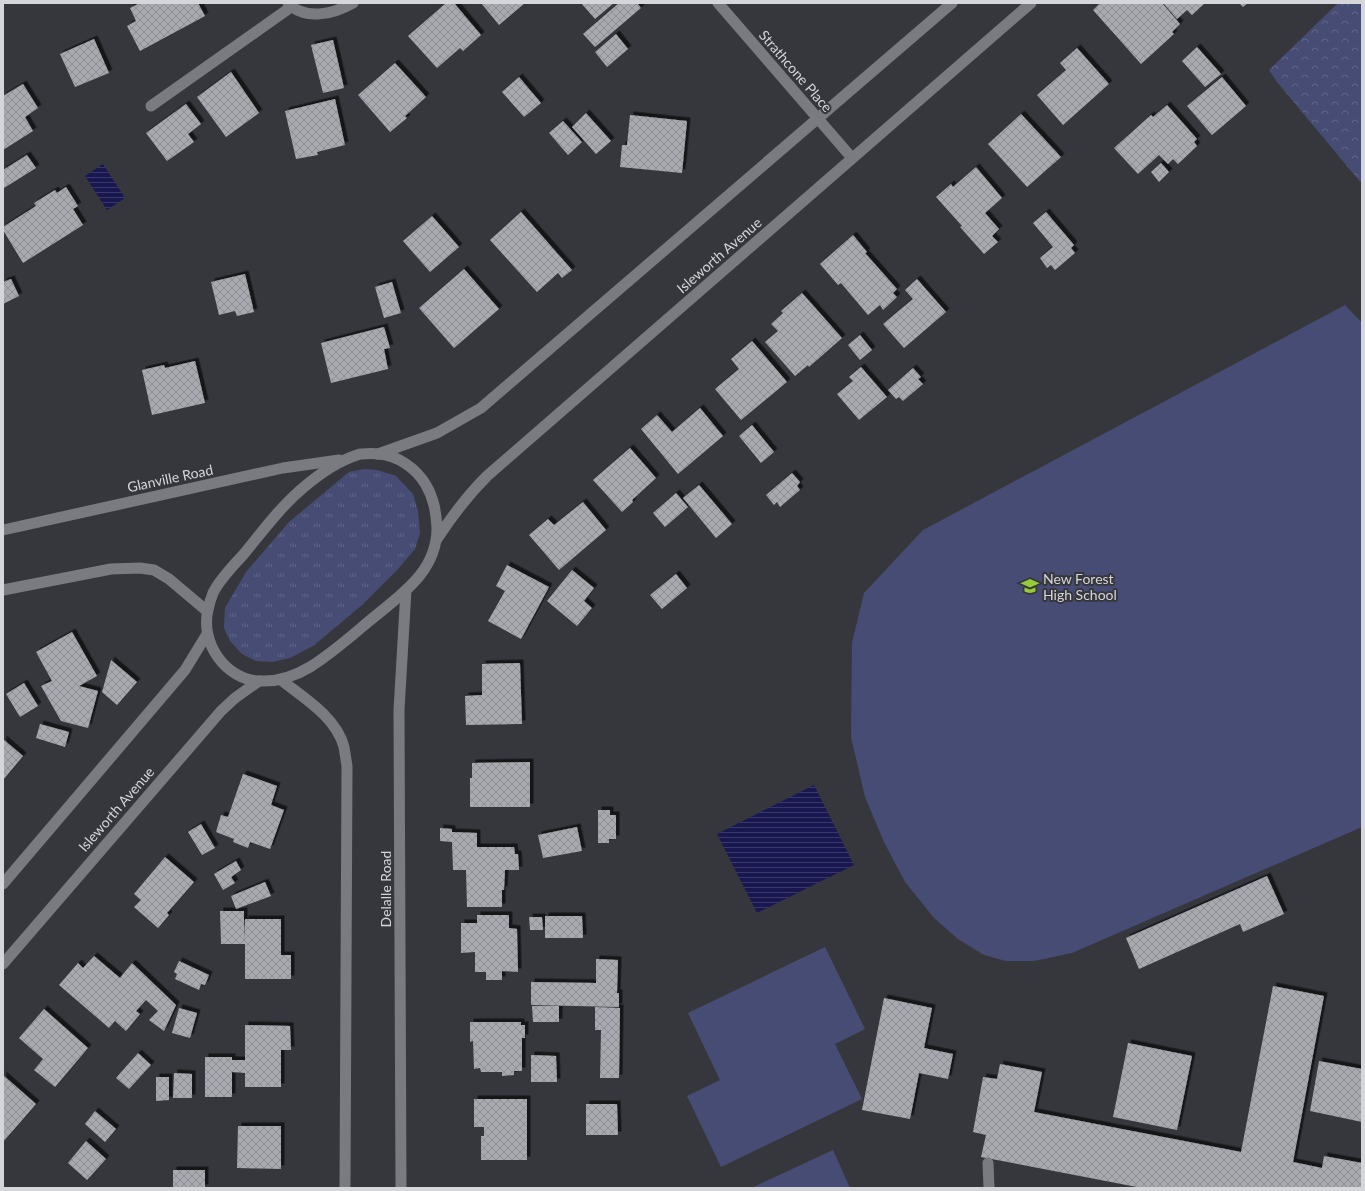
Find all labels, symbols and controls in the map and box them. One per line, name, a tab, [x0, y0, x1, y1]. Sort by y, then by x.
street label: Strathcone Place	[756, 27, 836, 115]
street label: Isleworth Avenue	[673, 214, 765, 296]
street label: Glanville Road	[126, 461, 214, 495]
place label: New Forest High School	[1043, 570, 1117, 603]
school or university icon: New Forest High School	[1020, 576, 1040, 596]
street label: Isleworth Avenue	[75, 763, 157, 855]
street label: Delalle Road	[377, 851, 394, 927]

